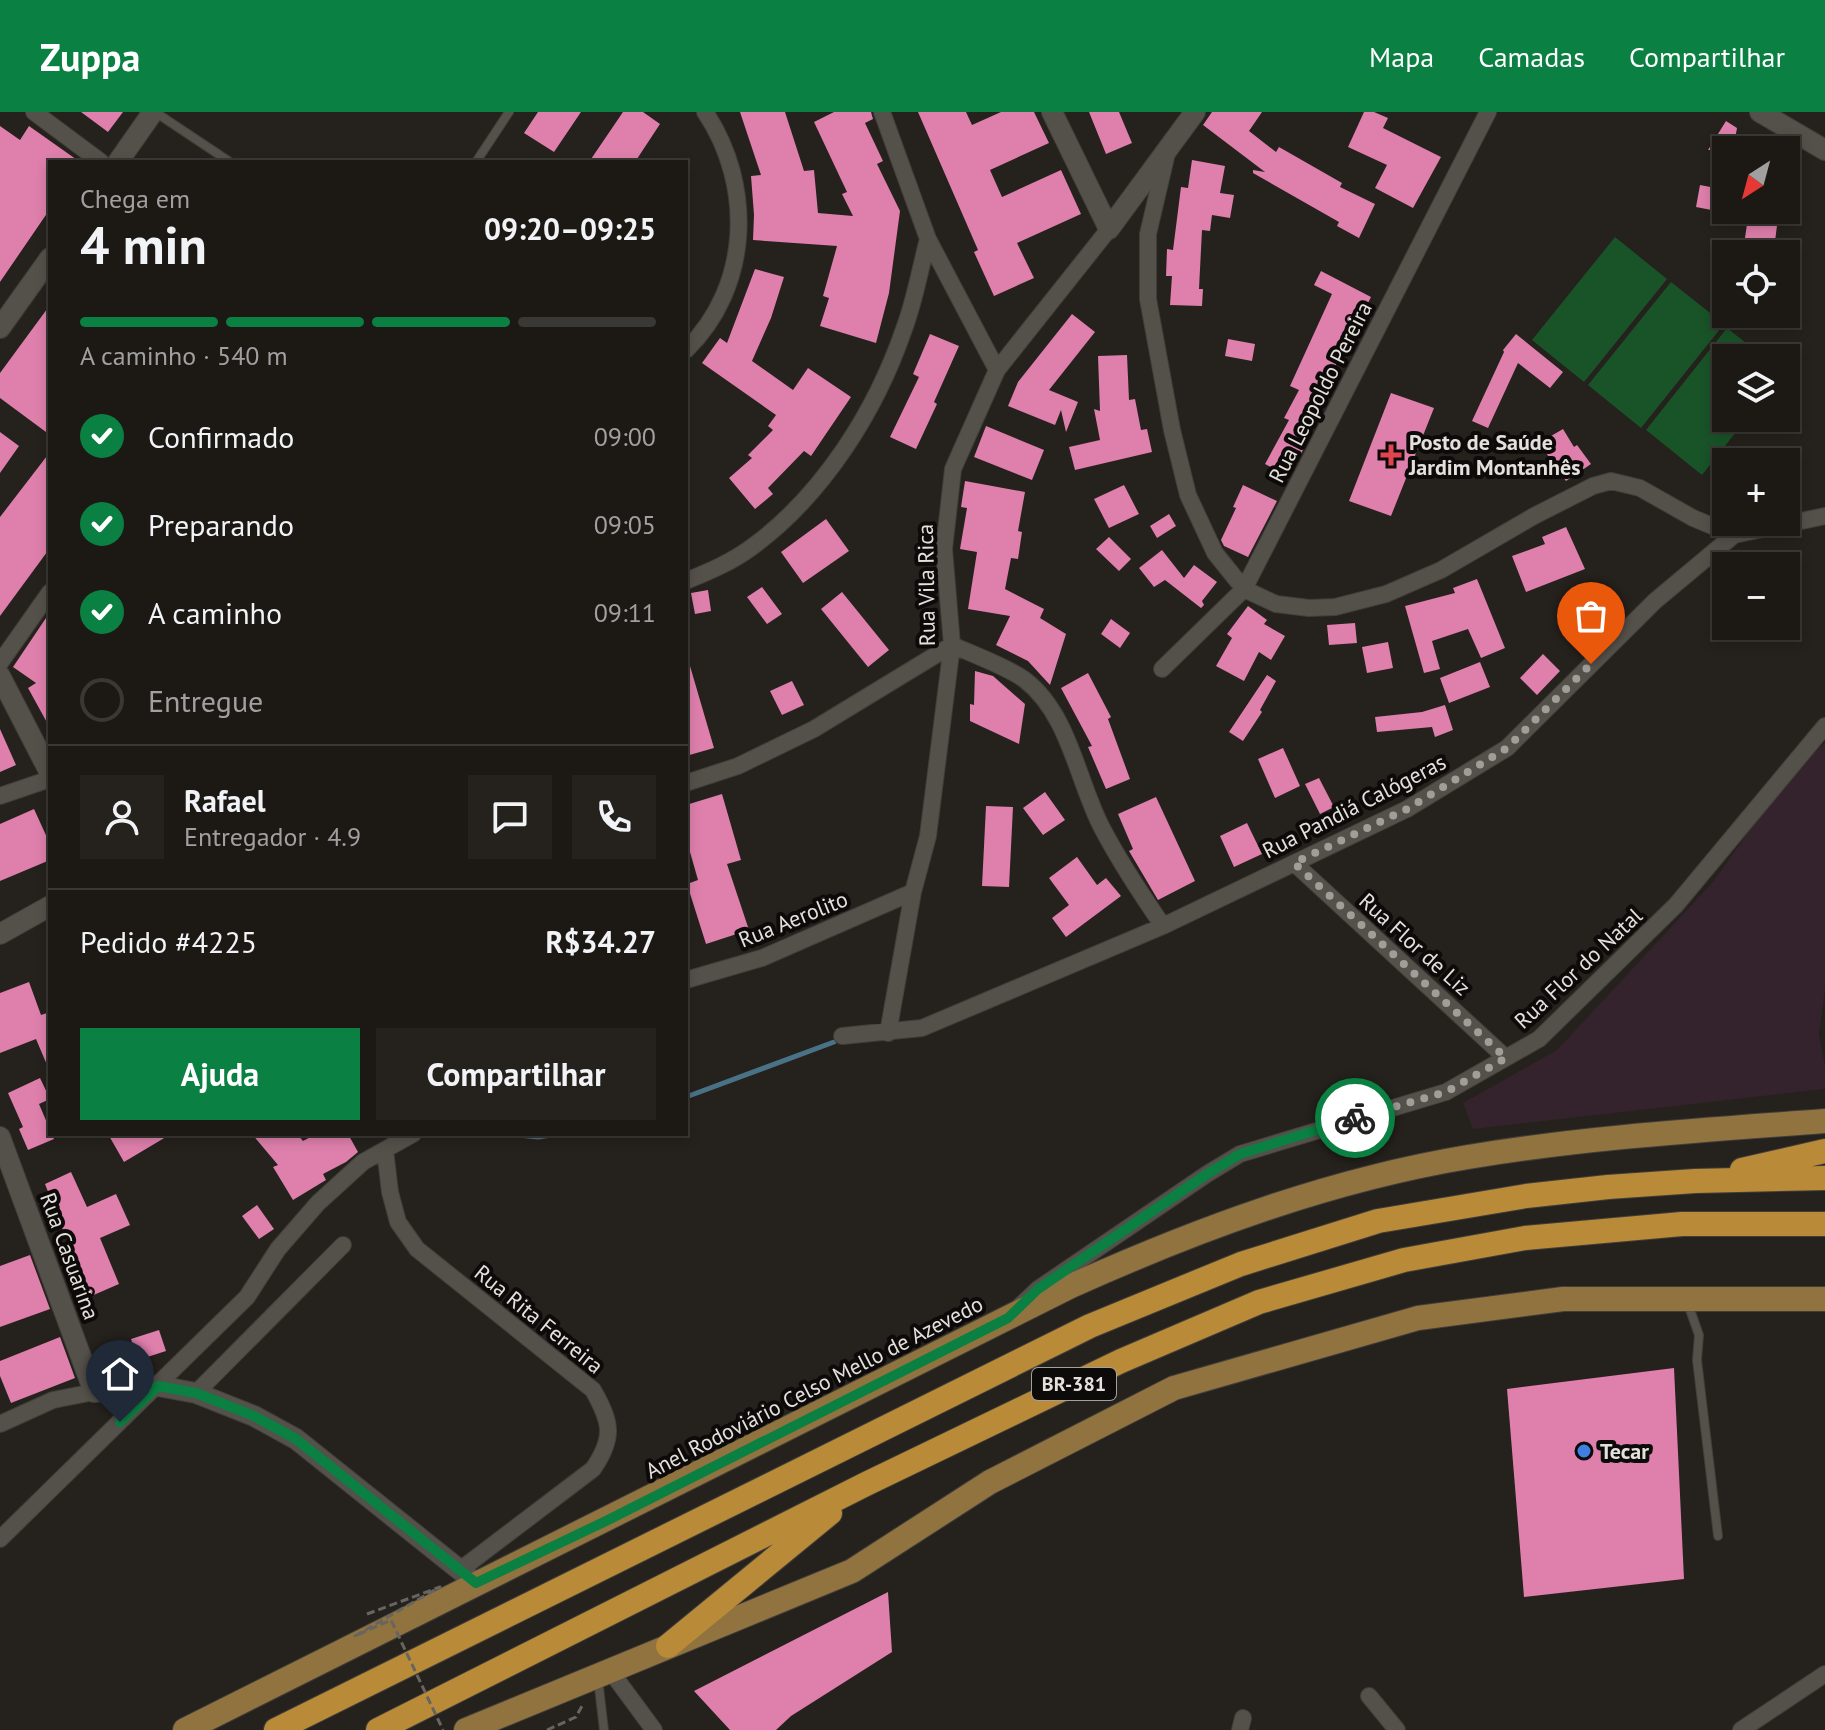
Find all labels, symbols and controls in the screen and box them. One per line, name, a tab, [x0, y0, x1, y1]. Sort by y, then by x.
text: Zuppa	[40, 32, 140, 81]
text: Mapa	[1369, 38, 1434, 75]
text: Camadas	[1478, 38, 1585, 75]
text: Compartilhar	[1629, 38, 1785, 75]
north arrow	[1712, 136, 1800, 224]
map controls	[1712, 136, 1800, 640]
text: Chega em	[80, 182, 190, 215]
text: 09:20–09:25	[484, 209, 656, 248]
text: 4 min	[80, 211, 207, 278]
button: locate	[1712, 240, 1800, 328]
street label: Rua Leopoldo Pereira	[1262, 297, 1378, 487]
text: A caminho · 540 m	[80, 339, 288, 372]
button: layers	[1712, 344, 1800, 432]
icon: check	[80, 414, 124, 458]
text: Confirmado	[148, 417, 294, 456]
text: 09:00	[594, 420, 656, 453]
place label: Posto de Saúde Jardim Montanhês	[1408, 428, 1580, 481]
marker: Posto de Saúde Jardim Montanhês	[1380, 444, 1402, 466]
button: +	[1712, 448, 1800, 536]
icon: check	[80, 502, 124, 546]
text: Preparando	[148, 505, 294, 544]
text: 09:05	[594, 508, 656, 541]
street label: Rua Vila Rica	[911, 524, 941, 646]
button: −	[1712, 552, 1800, 640]
pin	[1557, 582, 1625, 664]
icon: check	[80, 590, 124, 634]
text: A caminho	[148, 593, 282, 632]
icon: bag	[1569, 594, 1613, 638]
text: 09:11	[594, 596, 656, 629]
text: Entregue	[148, 681, 263, 720]
street label: Rua Pandiá Calógeras	[1257, 748, 1451, 864]
button: person	[80, 775, 164, 859]
button: chat	[468, 775, 552, 859]
button: phone	[572, 775, 656, 859]
text: Rafael	[184, 781, 266, 820]
text: Entregador · 4.9	[184, 820, 361, 853]
street label: Rua Aerolito	[734, 884, 852, 954]
street label: Rua Flor de Liz	[1353, 887, 1477, 1001]
street label: Rua Flor do Natal	[1508, 901, 1648, 1034]
text: Pedido #4225	[80, 922, 257, 961]
text: R$34.27	[546, 922, 656, 961]
button: Ajuda	[80, 1028, 360, 1120]
button: Compartilhar	[376, 1028, 656, 1120]
courier	[1315, 1078, 1395, 1158]
icon: bike	[1333, 1096, 1377, 1140]
street label: Rua Casuarina	[34, 1189, 106, 1323]
street label: Rua Rita Ferreira	[469, 1258, 609, 1380]
street label: Anel Rodoviário Celso Mello de Azevedo	[640, 1289, 988, 1485]
pin	[86, 1340, 154, 1422]
icon: home	[98, 1352, 142, 1396]
road number: BR-381	[1032, 1368, 1116, 1400]
place label: Tecar	[1600, 1437, 1649, 1465]
marker: Tecar	[1575, 1442, 1593, 1460]

